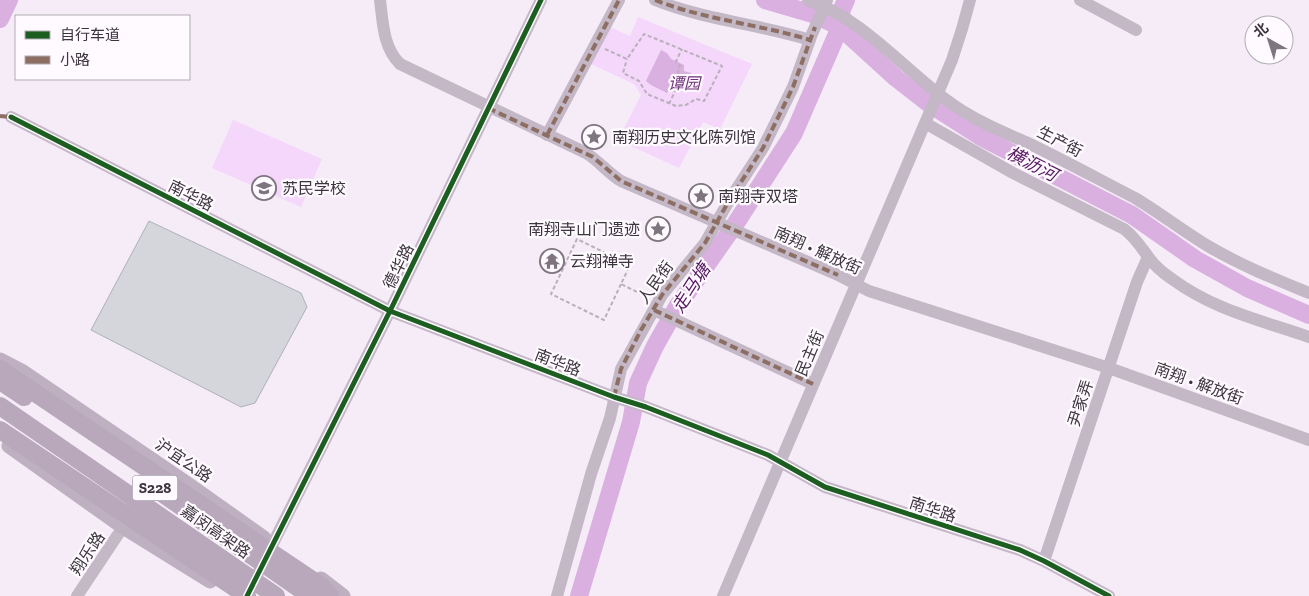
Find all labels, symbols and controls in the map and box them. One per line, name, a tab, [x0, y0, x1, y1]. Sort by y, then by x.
legend	[15, 15, 190, 80]
north arrow	[1244, 15, 1294, 65]
text: 北	[1250, 19, 1272, 41]
text: 自行车道	[60, 26, 120, 44]
text: 小路	[60, 51, 90, 69]
park label: 谭园	[668, 74, 702, 93]
street label: 生产街	[1034, 122, 1085, 161]
place icon: 南翔历史文化陈列馆	[581, 124, 607, 150]
place label: 南翔历史文化陈列馆	[612, 128, 756, 147]
water label: 横沥河	[1003, 142, 1064, 187]
school or university icon: 苏民学校	[251, 175, 277, 201]
street label: 南华路	[165, 176, 216, 215]
place label: 苏民学校	[282, 179, 346, 198]
place icon: 南翔寺双塔	[688, 183, 714, 209]
place label: 南翔寺双塔	[718, 187, 798, 206]
place icon: 南翔寺山门遗迹	[645, 216, 671, 242]
place label: 南翔寺山门遗迹	[528, 220, 640, 239]
street label: 南翔 • 解放街	[771, 223, 864, 278]
street label: 德华路	[379, 240, 418, 292]
temple icon: 云翔禅寺	[539, 248, 565, 274]
place label: 云翔禅寺	[570, 252, 634, 271]
street label: 人民街	[634, 257, 677, 307]
water label: 走马塘	[667, 257, 717, 317]
street label: 民主街	[791, 327, 828, 379]
street label: 南华路	[532, 345, 584, 380]
street label: 南翔 • 解放街	[1152, 359, 1246, 408]
street label: 尹家弄	[1064, 377, 1097, 429]
street label: 沪宜公路	[152, 435, 216, 486]
road number: S228	[132, 476, 178, 500]
street label: 南华路	[907, 493, 959, 526]
street label: 嘉闵高架路	[177, 501, 254, 562]
street label: 翔乐路	[66, 528, 109, 578]

